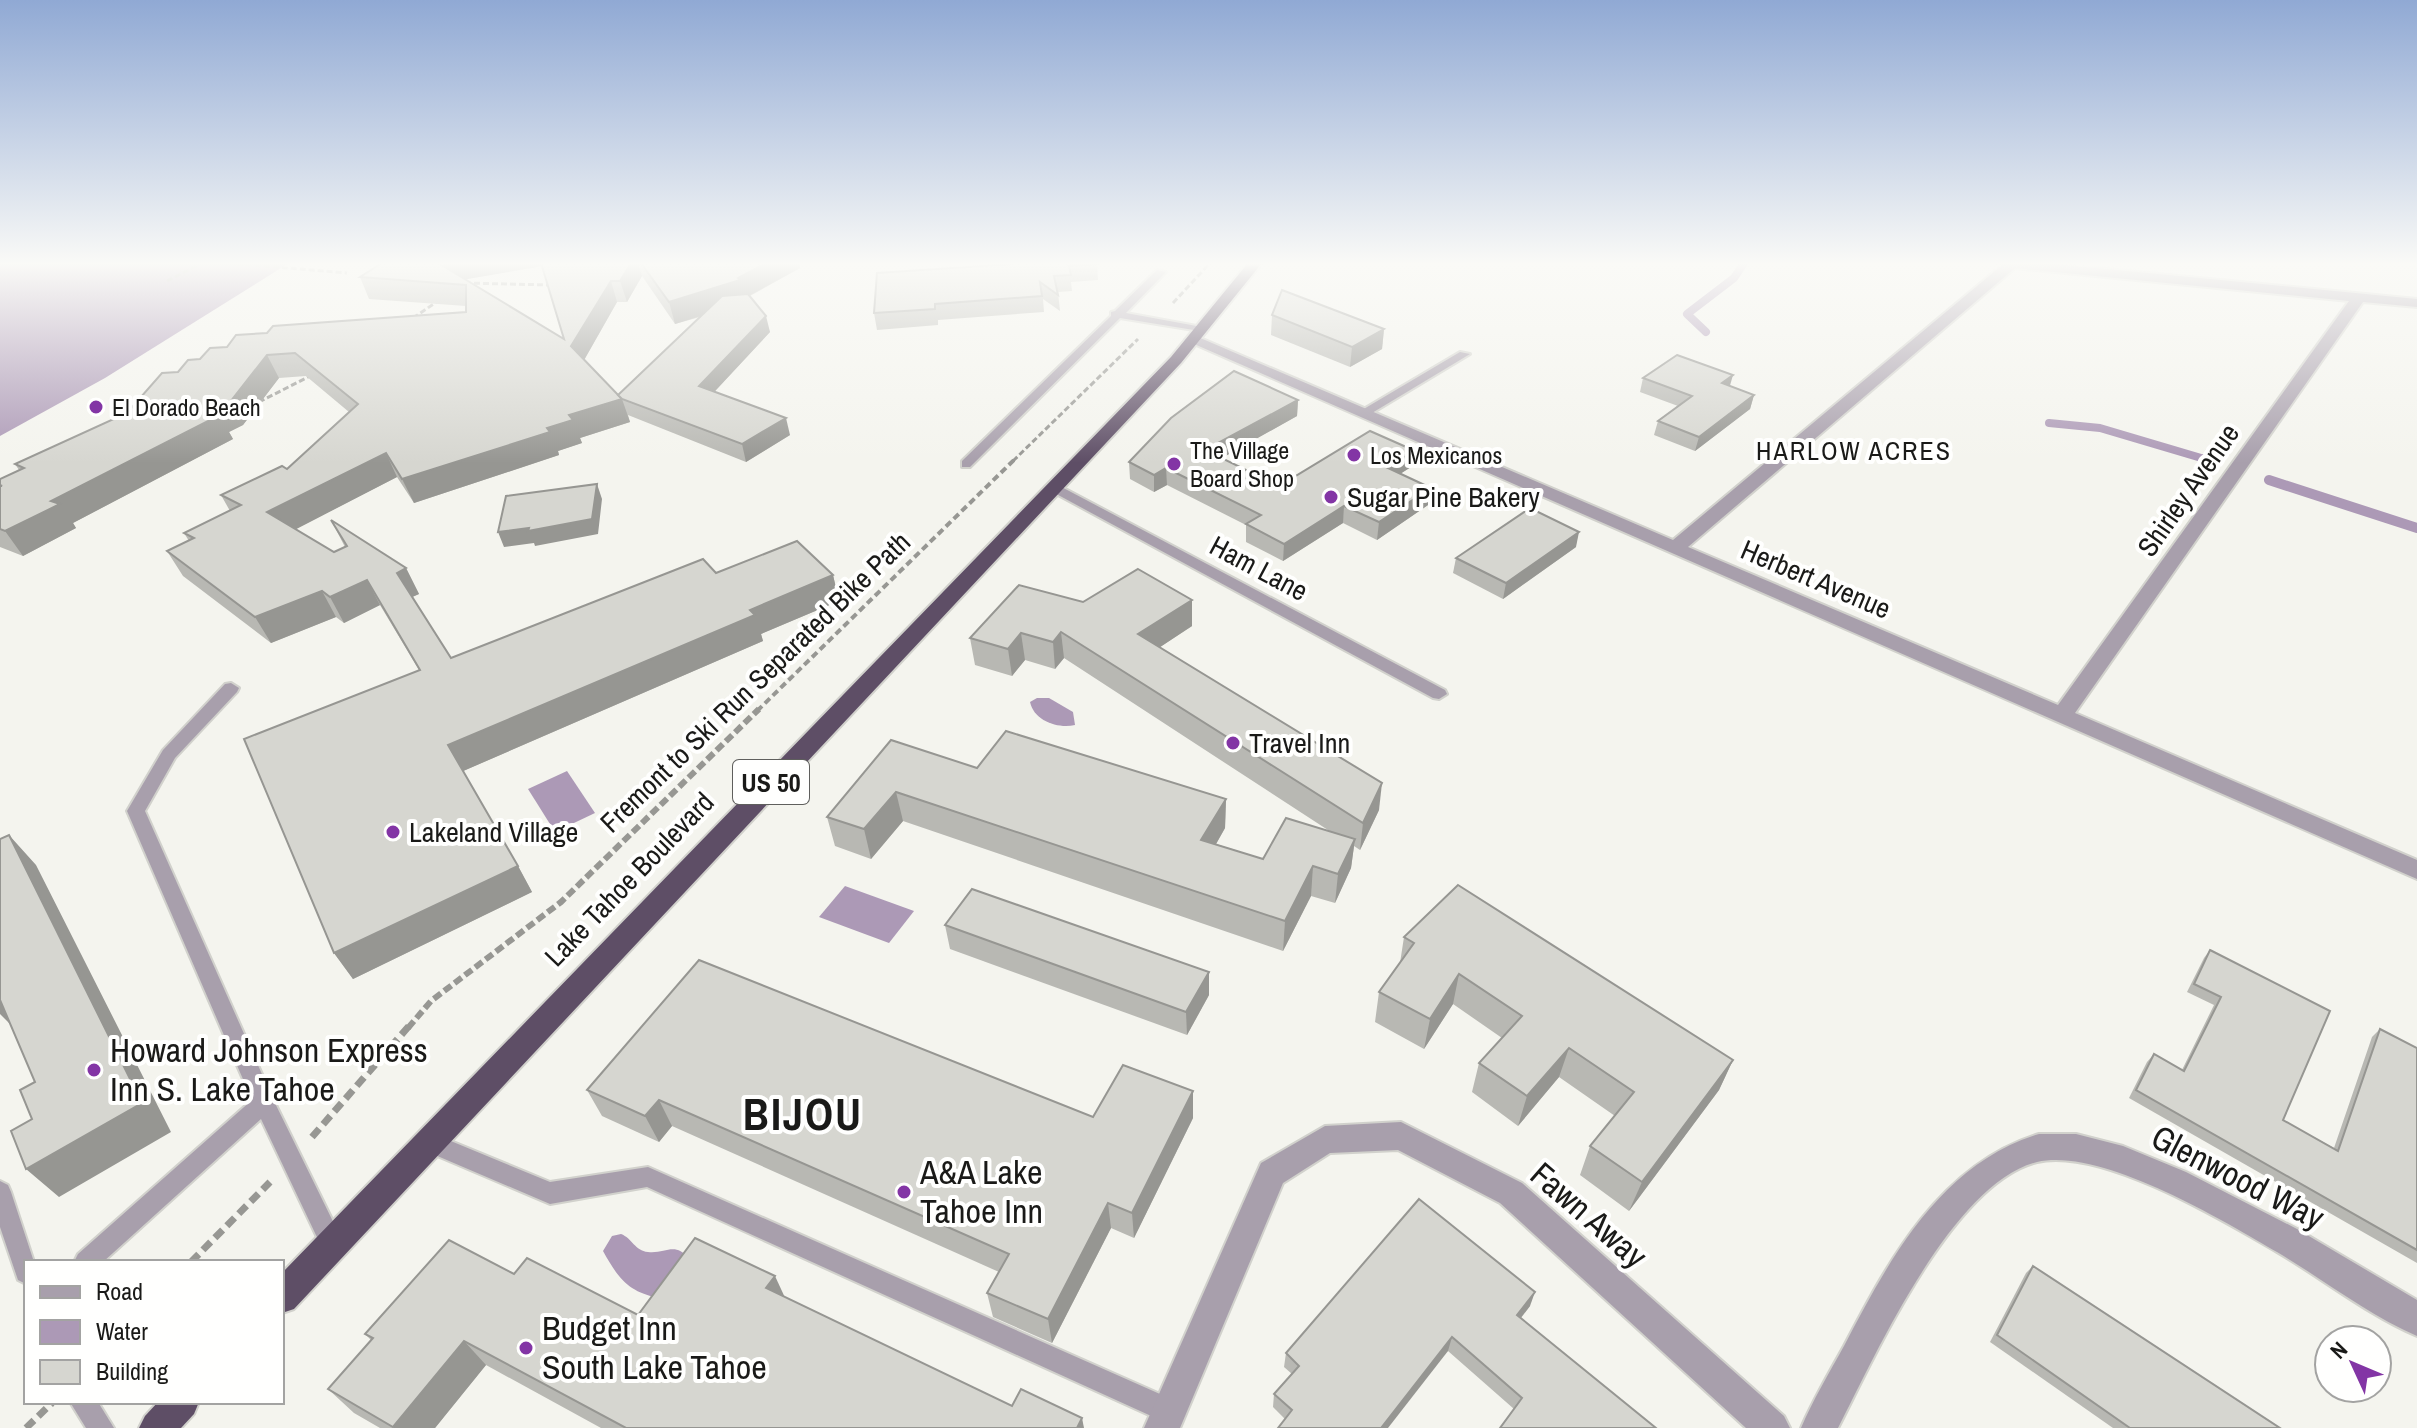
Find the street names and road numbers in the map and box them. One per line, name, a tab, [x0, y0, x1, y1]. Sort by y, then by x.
street label: Shirley Avenue	[2128, 416, 2248, 564]
street label: Fremont to Ski Run Separated Bike Path	[592, 523, 918, 841]
street label: Ham Lane	[1203, 526, 1315, 610]
street label: Herbert Avenue	[1735, 530, 1897, 628]
road number: US 50	[733, 760, 809, 804]
street label: Lake Tahoe Boulevard	[536, 784, 722, 974]
street label: Glenwood Way	[2144, 1114, 2332, 1240]
street label: Fawn Away	[1521, 1151, 1657, 1279]

